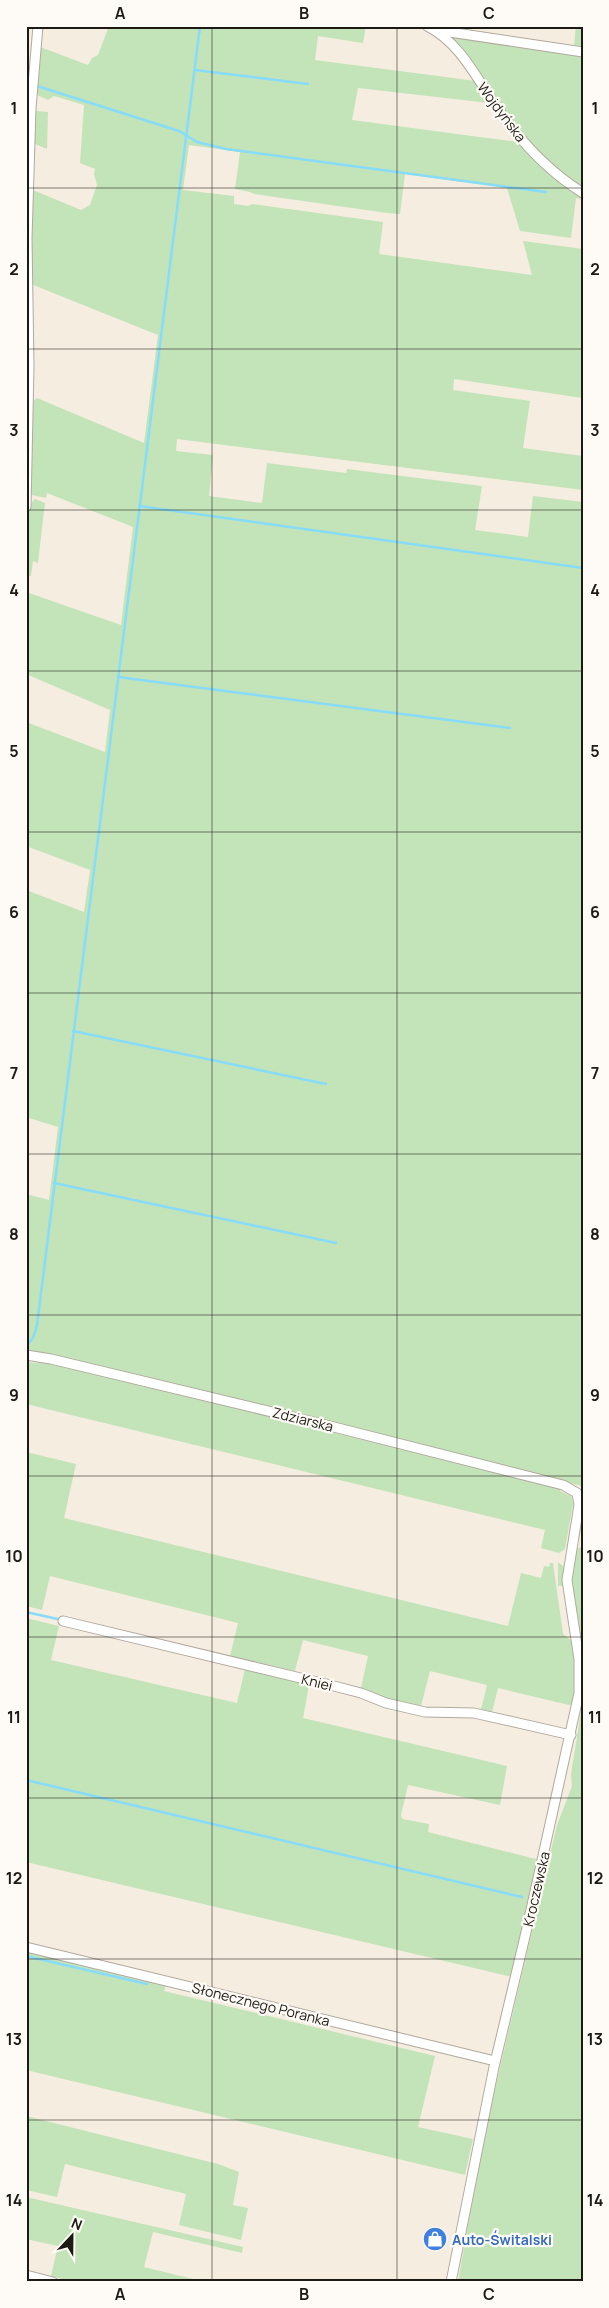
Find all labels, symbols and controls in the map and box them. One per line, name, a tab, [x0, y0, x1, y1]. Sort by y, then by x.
text: A	[115, 2, 126, 24]
text: B	[299, 2, 309, 24]
text: C	[483, 2, 495, 24]
street label: Wojdyńska	[473, 78, 531, 146]
text: 1	[10, 97, 18, 119]
text: 1	[591, 97, 599, 119]
text: 2	[9, 258, 19, 280]
text: 2	[590, 258, 600, 280]
text: 3	[9, 419, 19, 441]
text: 3	[590, 419, 600, 441]
text: 4	[9, 579, 19, 601]
text: 4	[590, 579, 600, 601]
text: 5	[9, 740, 19, 762]
text: 5	[590, 740, 600, 762]
text: 6	[9, 901, 19, 923]
text: 6	[590, 901, 600, 923]
text: 7	[10, 1062, 18, 1084]
text: 7	[591, 1062, 599, 1084]
text: 8	[9, 1223, 19, 1245]
text: 8	[590, 1223, 600, 1245]
text: 9	[9, 1384, 19, 1406]
text: 9	[590, 1384, 600, 1406]
street label: Zdziarska	[271, 1402, 335, 1436]
text: 10	[5, 1545, 23, 1567]
text: 10	[586, 1545, 604, 1567]
street label: Kniei	[299, 1669, 335, 1695]
text: 11	[7, 1706, 21, 1728]
text: 11	[588, 1706, 602, 1728]
street label: Kroczewska	[518, 1850, 554, 1928]
text: 12	[6, 1867, 22, 1889]
text: 12	[587, 1867, 603, 1889]
street label: Słonecznego Poranka	[190, 1978, 332, 2030]
text: 13	[6, 2028, 22, 2050]
text: 13	[587, 2028, 603, 2050]
text: 14	[6, 2189, 22, 2211]
text: 14	[587, 2189, 603, 2211]
north arrow	[48, 2210, 98, 2260]
text: N	[69, 2213, 85, 2234]
shop icon: Auto-Świtalski	[422, 2226, 448, 2252]
place label: Auto-Świtalski	[452, 2230, 552, 2249]
text: A	[115, 2283, 126, 2305]
text: B	[299, 2283, 309, 2305]
text: C	[483, 2283, 495, 2305]

